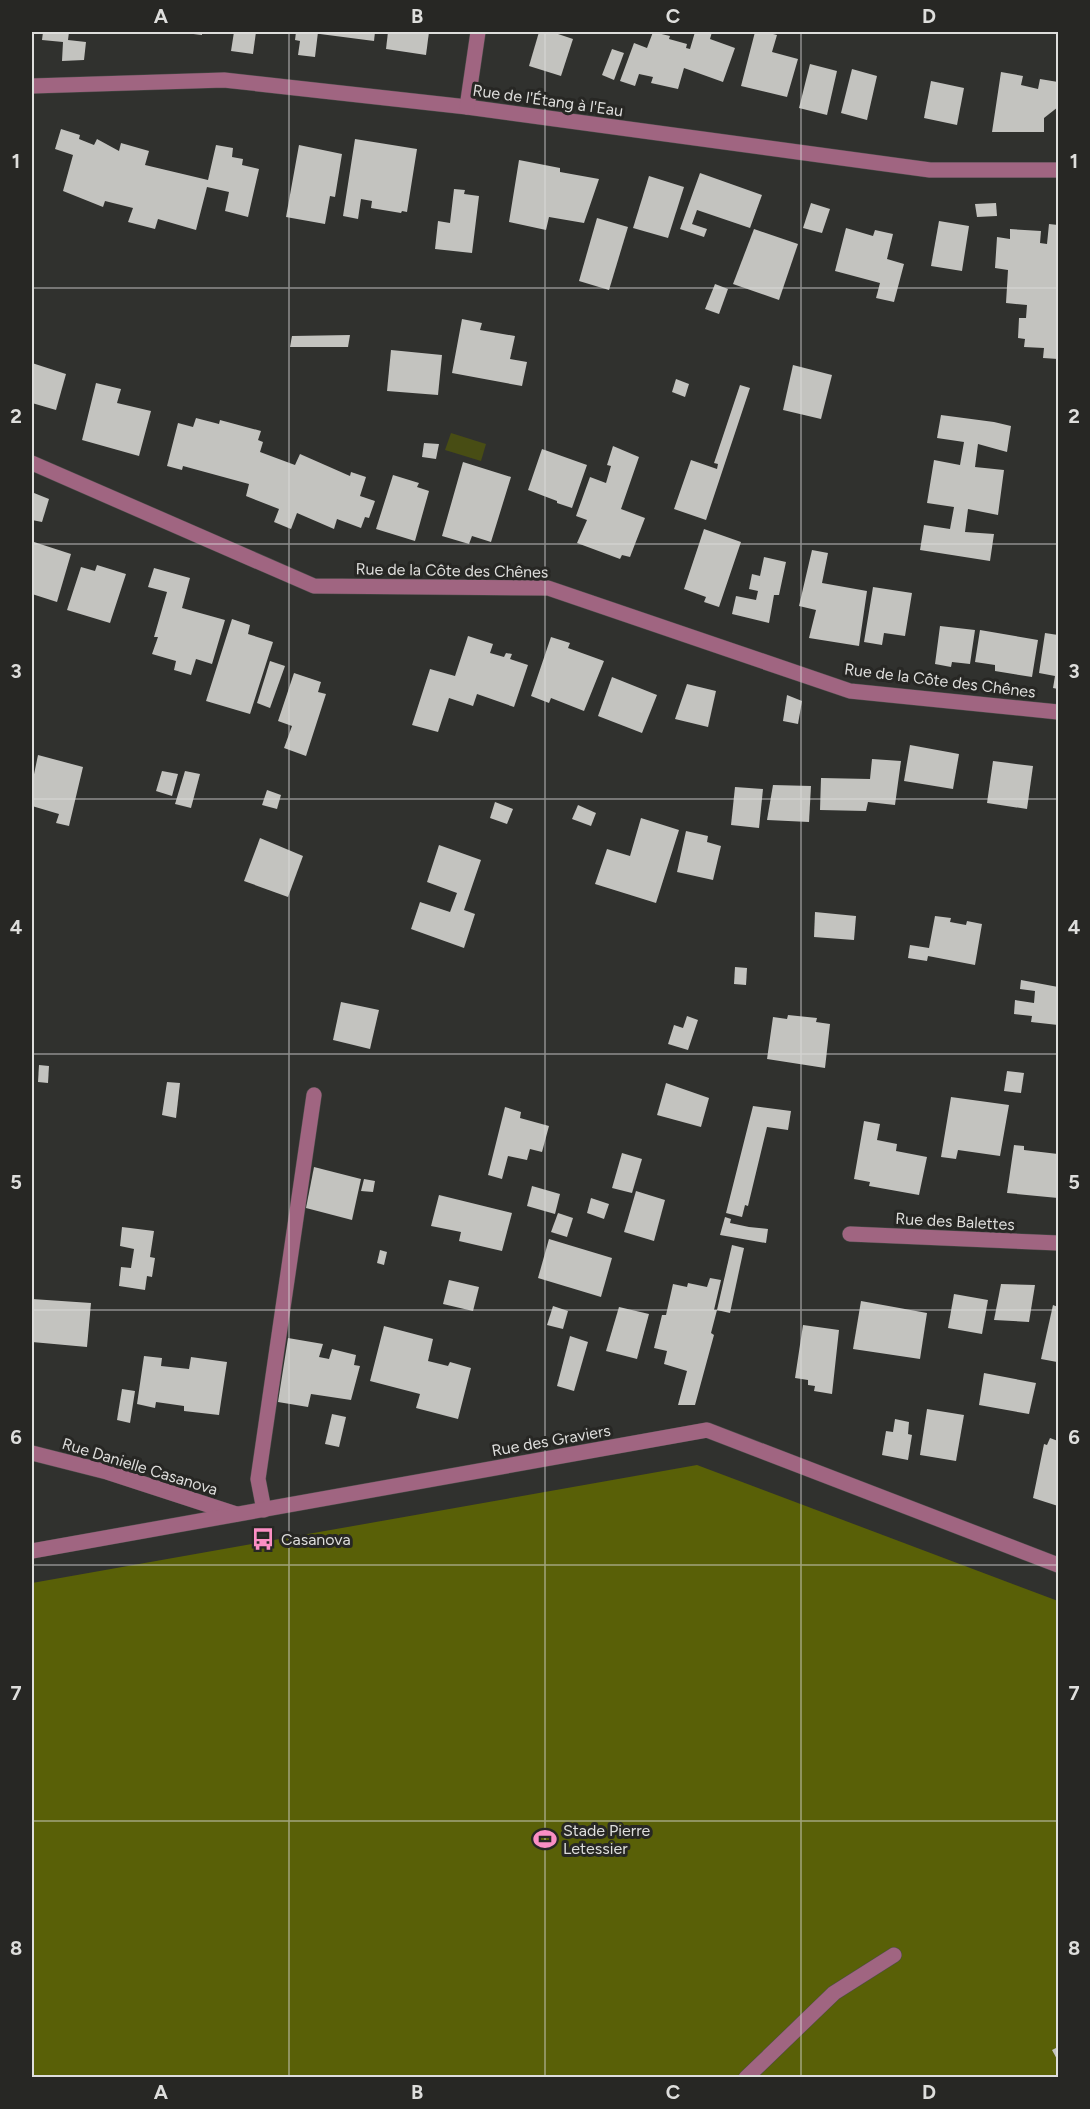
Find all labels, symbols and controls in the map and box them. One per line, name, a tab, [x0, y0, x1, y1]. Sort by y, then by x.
text: A	[154, 4, 169, 28]
text: B	[411, 4, 423, 28]
text: C	[666, 4, 680, 28]
text: D	[922, 4, 936, 28]
street label: Rue de l'Étang à l'Eau	[471, 81, 624, 120]
text: 1	[12, 149, 20, 173]
text: 1	[1070, 149, 1078, 173]
text: 2	[10, 404, 22, 428]
text: 2	[1068, 404, 1080, 428]
street label: Rue de la Côte des Chênes	[355, 559, 548, 582]
text: 3	[10, 659, 22, 683]
street label: Rue de la Côte des Chênes	[843, 659, 1037, 702]
text: 3	[1068, 659, 1080, 683]
text: 4	[10, 915, 23, 939]
text: 4	[1068, 915, 1081, 939]
text: 5	[10, 1170, 22, 1194]
text: 5	[1068, 1170, 1080, 1194]
street label: Rue des Balettes	[895, 1209, 1015, 1234]
street label: Rue des Graviers	[490, 1421, 612, 1460]
text: 6	[10, 1425, 22, 1449]
text: 6	[1068, 1425, 1080, 1449]
street label: Rue Danielle Casanova	[60, 1434, 220, 1499]
bus stop icon: Casanova	[250, 1526, 276, 1552]
place label: Casanova	[281, 1530, 351, 1549]
text: 7	[10, 1681, 22, 1705]
text: 7	[1068, 1681, 1080, 1705]
place label: Stade Pierre Letessier	[563, 1821, 651, 1858]
sports icon: Stade Pierre Letessier	[532, 1826, 558, 1852]
text: 8	[10, 1936, 22, 1960]
text: 8	[1068, 1936, 1080, 1960]
text: A	[154, 2080, 169, 2104]
text: B	[411, 2080, 423, 2104]
text: C	[666, 2080, 680, 2104]
text: D	[922, 2080, 936, 2104]

